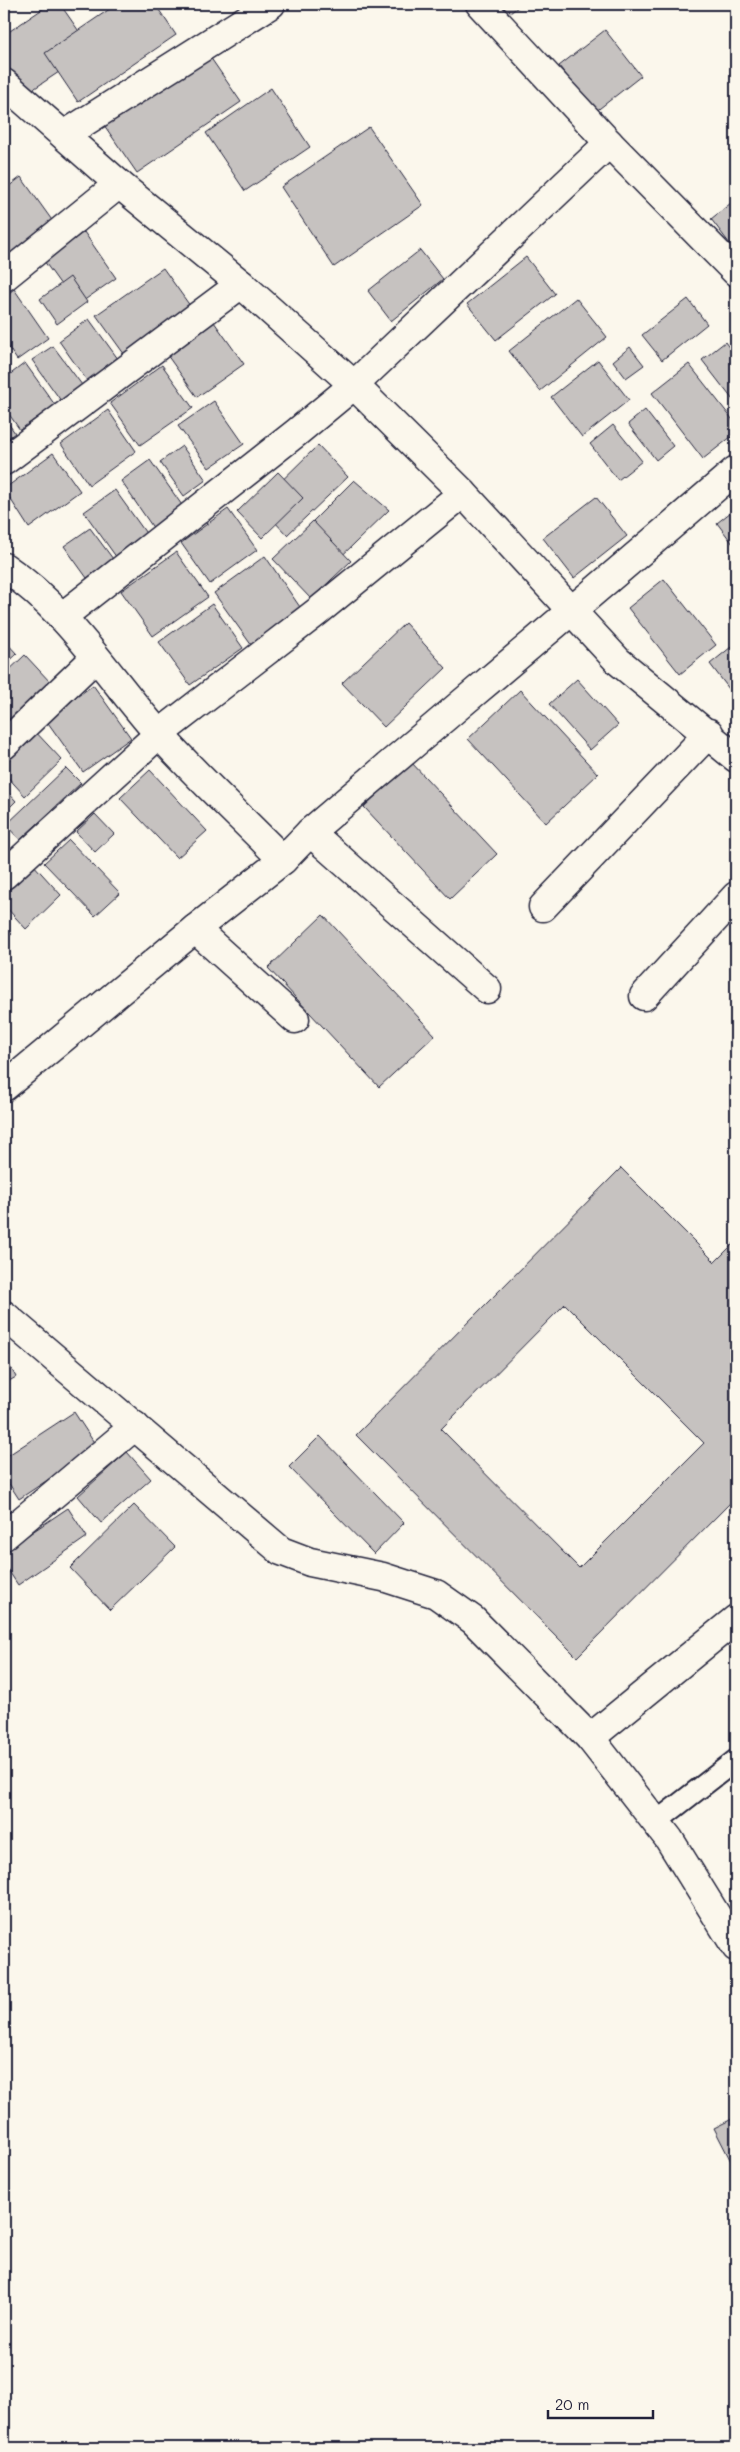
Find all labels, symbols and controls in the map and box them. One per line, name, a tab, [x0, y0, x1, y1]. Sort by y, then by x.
scale bar	[548, 2387, 652, 2419]
text: 20 m	[555, 2394, 589, 2414]

